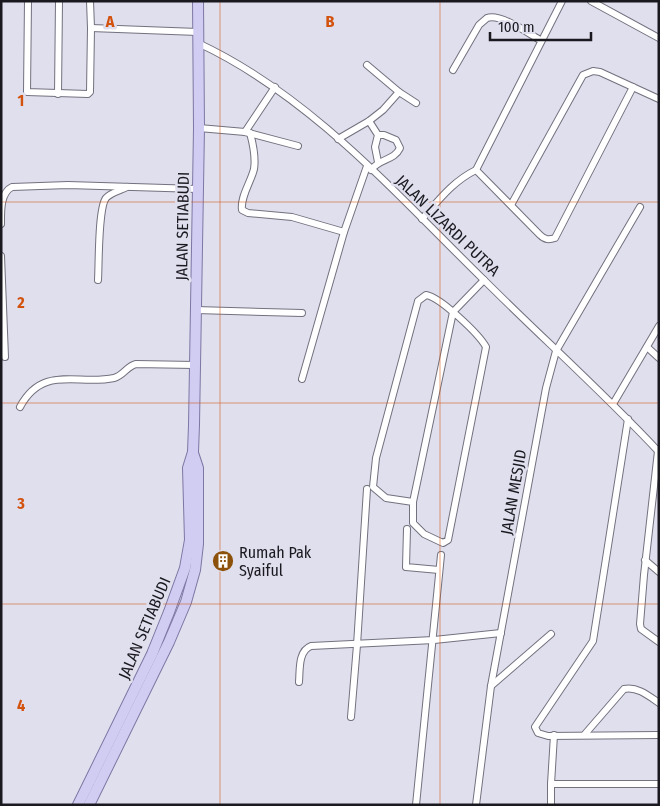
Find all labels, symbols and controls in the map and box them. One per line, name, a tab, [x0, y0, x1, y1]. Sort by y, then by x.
scale bar	[490, 10, 591, 42]
text: A	[105, 12, 115, 31]
text: B	[326, 12, 335, 31]
text: 100 m	[498, 18, 535, 36]
text: 1	[18, 91, 24, 110]
street label: JALAN SETIABUDI	[172, 171, 193, 281]
street label: JALAN LIZARDI PUTRA	[392, 171, 504, 280]
text: 2	[16, 293, 25, 312]
street label: JALAN MESJID	[497, 448, 530, 536]
text: 3	[16, 494, 25, 513]
place label: Rumah Pak Syaiful	[239, 543, 312, 580]
building icon: Rumah Pak Syaiful	[211, 549, 235, 573]
street label: JALAN SETIABUDI	[114, 574, 174, 682]
text: 4	[17, 696, 25, 715]

